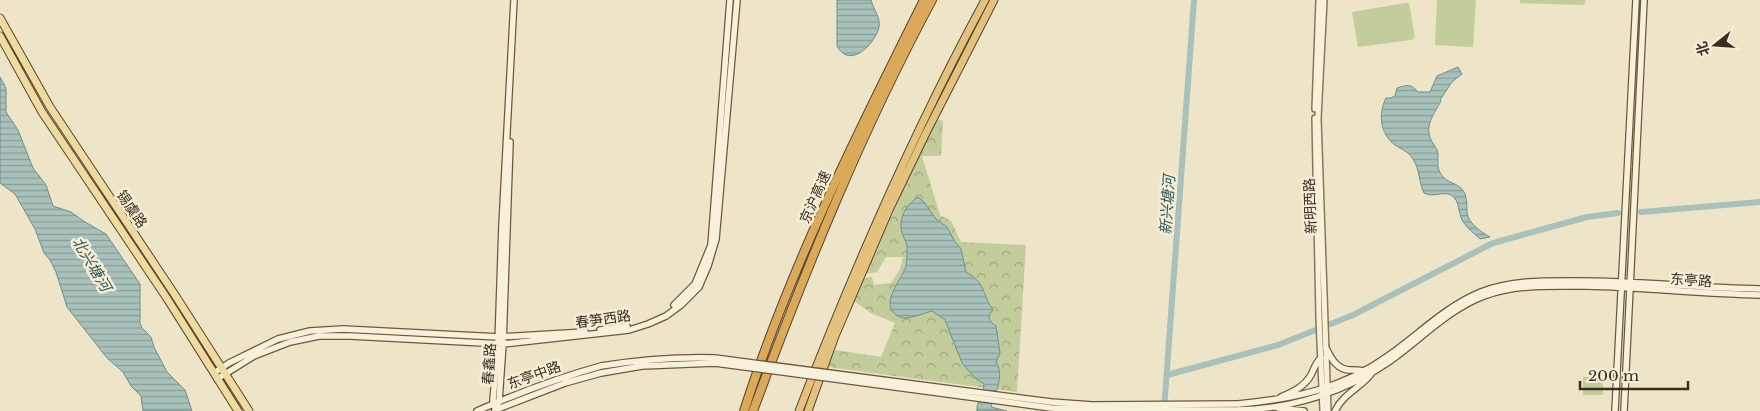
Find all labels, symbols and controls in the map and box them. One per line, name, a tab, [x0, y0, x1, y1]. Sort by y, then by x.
north arrow	[1690, 20, 1740, 70]
text: 北	[1692, 39, 1713, 58]
street label: 京沪高速	[795, 168, 835, 226]
water label: 新兴塘河	[1155, 171, 1179, 236]
street label: 新明西路	[1300, 178, 1320, 234]
street label: 锡虞路	[113, 187, 151, 231]
water label: 北兴塘河	[68, 233, 117, 297]
street label: 东亭路	[1669, 270, 1713, 290]
street label: 春笋西路	[574, 306, 632, 332]
street label: 春鑫路	[479, 342, 499, 386]
street label: 东亭中路	[505, 357, 563, 393]
scale bar	[1580, 358, 1688, 390]
text: 200 m	[1588, 366, 1639, 385]

